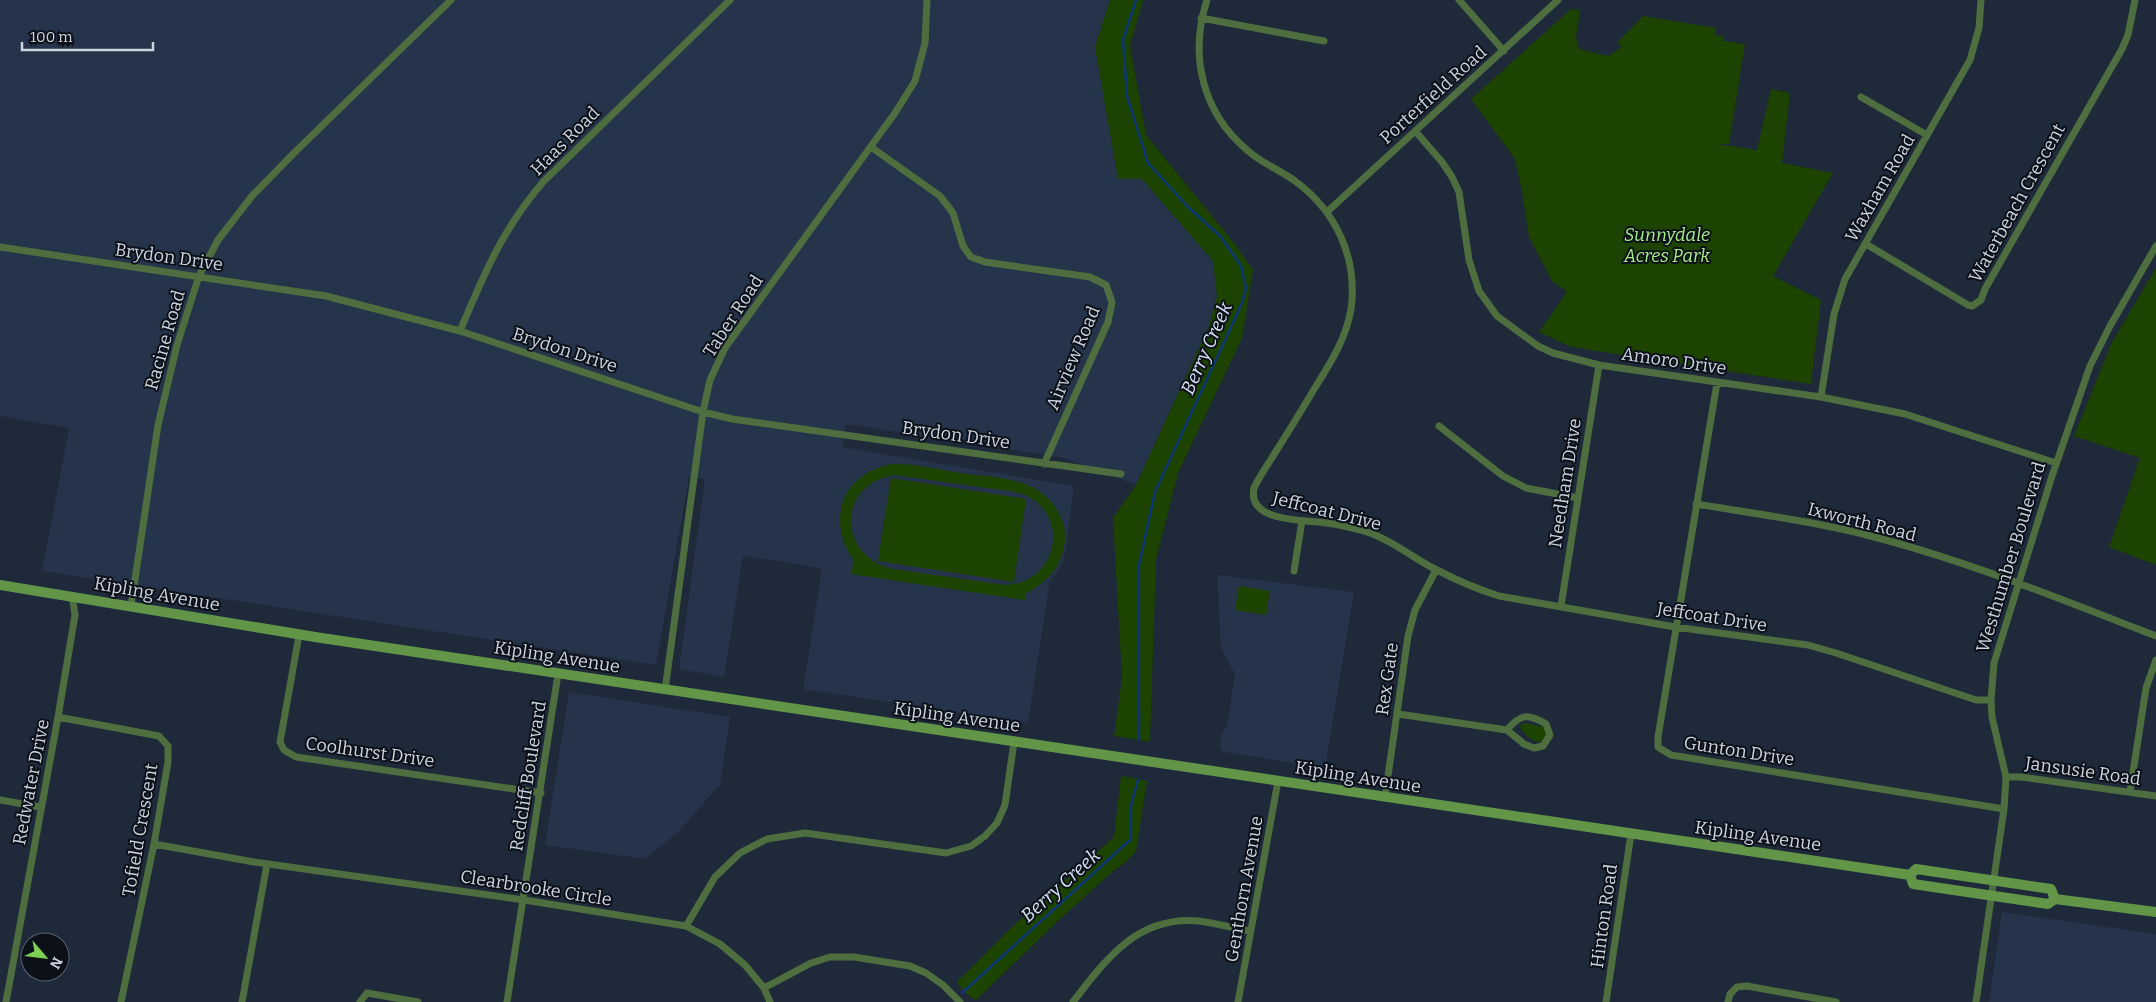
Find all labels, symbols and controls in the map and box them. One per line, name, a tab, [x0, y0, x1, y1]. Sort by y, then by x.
scale bar	[22, 20, 154, 52]
text: 100 m	[30, 28, 73, 46]
street label: Porterfield Road	[1375, 41, 1491, 149]
street label: Haas Road	[526, 102, 604, 180]
street label: Waterbeach Crescent	[1964, 119, 2070, 286]
street label: Waxham Road	[1840, 130, 1920, 246]
park label: Sunnydale Acres Park	[1623, 224, 1710, 267]
street label: Brydon Drive	[114, 239, 224, 275]
street label: Taber Road	[698, 271, 768, 361]
street label: Racine Road	[140, 287, 190, 392]
water label: Berry Creek	[1176, 298, 1237, 398]
street label: Airview Road	[1041, 303, 1105, 413]
street label: Brydon Drive	[510, 323, 620, 377]
street label: Amoro Drive	[1620, 343, 1728, 379]
street label: Brydon Drive	[901, 417, 1011, 453]
street label: Needham Drive	[1544, 417, 1586, 549]
street label: Westhumber Boulevard	[1972, 459, 2051, 655]
street label: Jeffcoat Drive	[1269, 487, 1384, 535]
street label: Ixworth Road	[1805, 498, 1919, 546]
street label: Kipling Avenue	[92, 572, 222, 616]
street label: Jeffcoat Drive	[1654, 597, 1769, 637]
street label: Kipling Avenue	[492, 636, 622, 678]
street label: Rex Gate	[1371, 641, 1403, 717]
street label: Kipling Avenue	[892, 697, 1022, 737]
street label: Redcliff Boulevard	[505, 699, 551, 853]
street label: Redwater Drive	[8, 717, 54, 847]
street label: Gunton Drive	[1682, 731, 1796, 771]
street label: Coolhurst Drive	[304, 732, 436, 772]
street label: Jansusie Road	[2023, 752, 2142, 790]
street label: Kipling Avenue	[1293, 756, 1423, 798]
street label: Tofield Crescent	[117, 761, 163, 898]
street label: Genthorn Avenue	[1220, 814, 1268, 964]
street label: Kipling Avenue	[1693, 816, 1823, 856]
water label: Berry Creek	[1016, 843, 1105, 927]
street label: Hinton Road	[1586, 862, 1622, 970]
street label: Clearbrooke Circle	[459, 865, 613, 911]
north arrow	[20, 932, 70, 982]
text: N	[46, 954, 66, 972]

